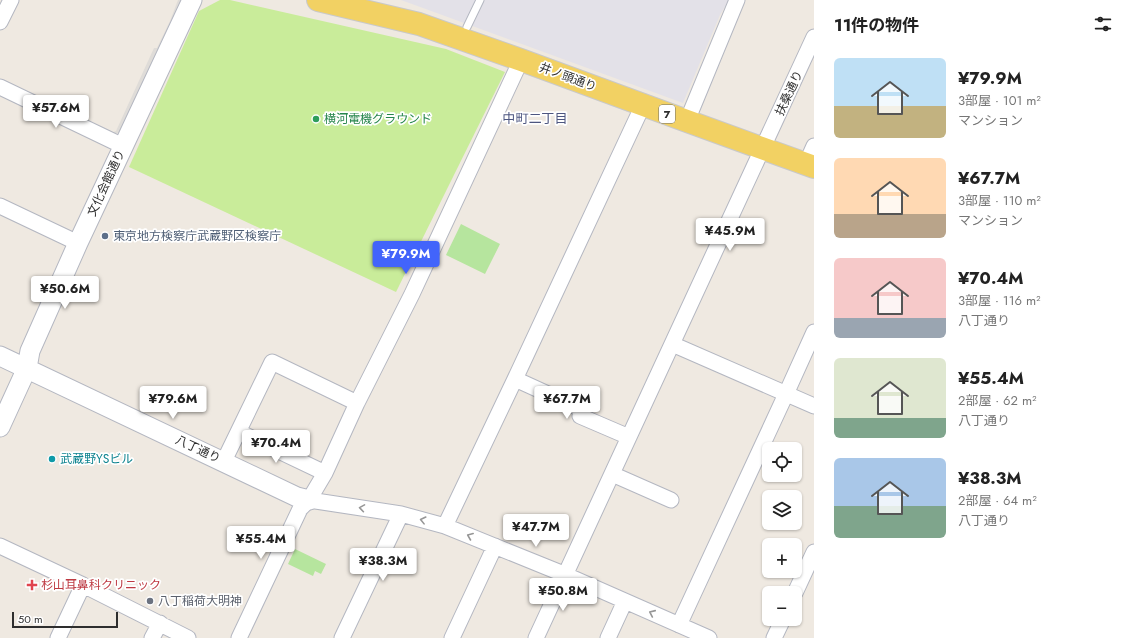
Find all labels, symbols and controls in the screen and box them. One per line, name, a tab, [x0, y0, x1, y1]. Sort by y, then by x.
text: 11件の物件	[834, 13, 919, 37]
icon: filters	[1092, 13, 1114, 35]
street label: 井ノ頭通り	[537, 58, 599, 96]
text: ¥79.9M	[958, 66, 1022, 90]
street label: 扶桑通り	[771, 67, 807, 119]
icon: home	[866, 74, 914, 122]
text: 3部屋 · 101 m²	[958, 91, 1041, 110]
pin: ¥57.6M	[23, 95, 89, 129]
text: ¥57.6M	[32, 98, 80, 117]
road number: 7	[659, 105, 675, 123]
district label: 中町二丁目	[502, 109, 568, 128]
place label: 横河電機グラウンド	[324, 110, 432, 128]
text: マンション	[958, 111, 1023, 130]
marker: 横河電機グラウンド	[311, 114, 321, 124]
street label: 文化会館通り	[83, 147, 129, 219]
text: ¥67.7M	[958, 166, 1020, 190]
icon: home	[866, 174, 914, 222]
text: 3部屋 · 110 m²	[958, 191, 1041, 210]
text: マンション	[958, 211, 1023, 230]
pin: ¥45.9M	[697, 218, 763, 252]
text: ¥45.9M	[705, 221, 755, 240]
place label: 東京地方検察庁武蔵野区検察庁	[113, 227, 281, 245]
marker: 東京地方検察庁武蔵野区検察庁	[100, 231, 110, 241]
pin: ¥79.9M	[373, 241, 439, 275]
text: ¥79.9M	[382, 244, 430, 263]
text: ¥70.4M	[958, 266, 1023, 290]
icon: home	[866, 274, 914, 322]
pin: ¥50.6M	[32, 276, 98, 310]
text: ¥50.6M	[40, 279, 90, 298]
text: 3部屋 · 116 m²	[958, 291, 1041, 310]
text: 八丁通り	[958, 311, 1010, 330]
text: ¥55.4M	[958, 366, 1024, 390]
icon: home	[866, 374, 914, 422]
pin: ¥79.6M	[140, 386, 206, 420]
pin: ¥67.7M	[534, 386, 600, 420]
text: ¥79.6M	[149, 389, 197, 408]
text: ¥67.7M	[543, 389, 591, 408]
text: 2部屋 · 62 m²	[958, 391, 1037, 410]
text: 八丁通り	[958, 411, 1010, 430]
pin: ¥70.4M	[243, 430, 309, 464]
street label: 八丁通り	[172, 431, 224, 467]
text: ¥70.4M	[251, 433, 301, 452]
map controls	[762, 442, 802, 626]
button: locate	[762, 442, 802, 482]
place label: 武蔵野YSビル	[60, 450, 133, 468]
marker: 武蔵野YSビル	[47, 454, 57, 464]
text: ¥38.3M	[958, 466, 1022, 490]
icon: home	[866, 474, 914, 522]
button: layers	[762, 490, 802, 530]
text: 2部屋 · 64 m²	[958, 491, 1037, 510]
one-way arrow	[359, 505, 365, 513]
text: 八丁通り	[958, 511, 1010, 530]
pin: ¥47.7M	[503, 514, 569, 548]
one-way arrow	[420, 516, 427, 525]
text: ¥47.7M	[512, 517, 560, 536]
pin: ¥55.4M	[228, 526, 294, 560]
text: ¥55.4M	[236, 529, 286, 548]
one-way arrow	[467, 532, 474, 540]
button: +	[762, 538, 802, 578]
pin: ¥38.3M	[350, 548, 416, 582]
text: ¥38.3M	[359, 551, 407, 570]
place label: 杉山耳鼻科クリニック	[41, 576, 161, 594]
pin: ¥50.8M	[530, 578, 596, 612]
marker: 杉山耳鼻科クリニック	[26, 579, 38, 591]
text: ¥50.8M	[538, 581, 588, 600]
button: −	[762, 586, 802, 626]
place label: 八丁稲荷大明神	[158, 592, 242, 610]
marker: 八丁稲荷大明神	[145, 596, 155, 606]
scale bar	[12, 610, 118, 629]
one-way arrow	[648, 610, 656, 618]
text: 50 m	[18, 611, 43, 627]

